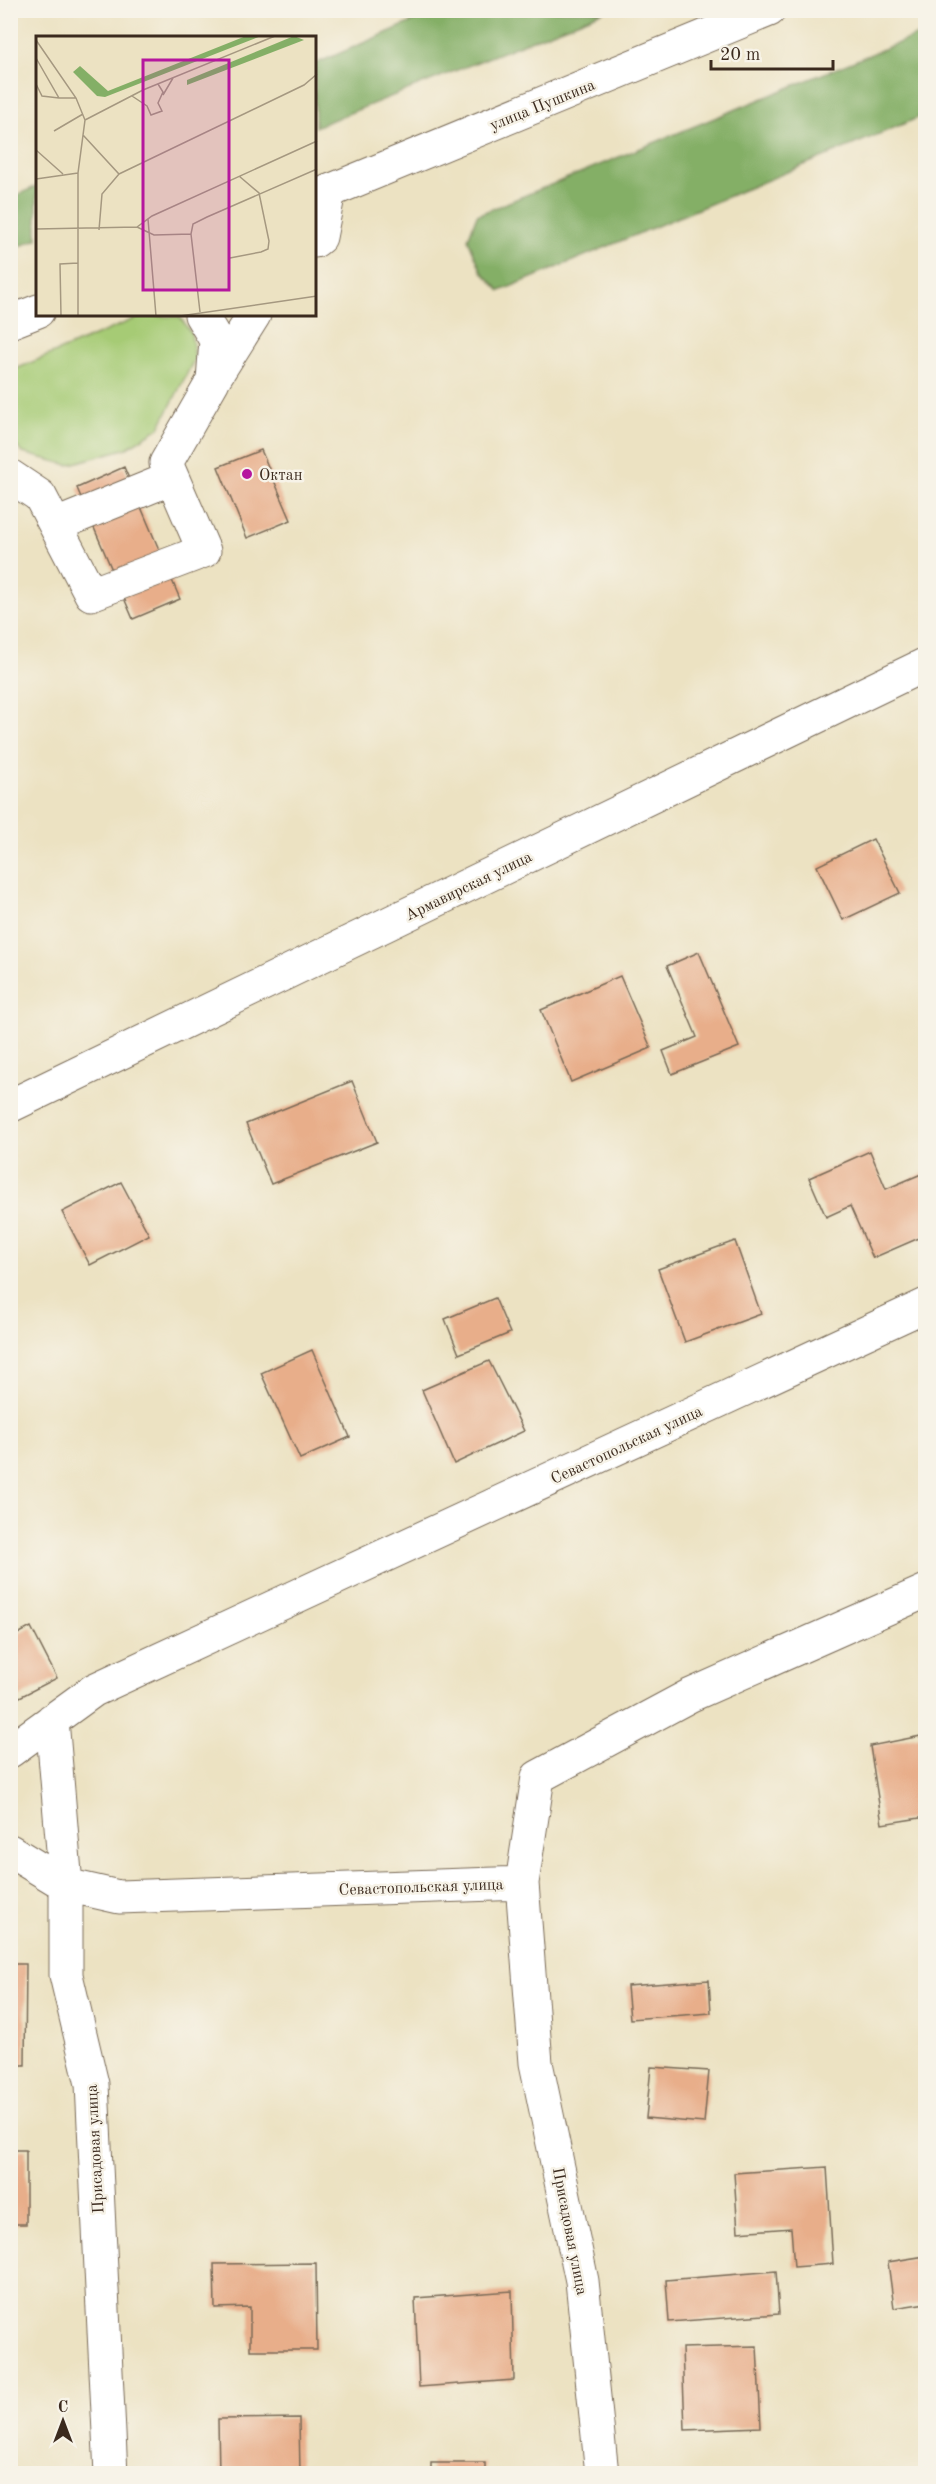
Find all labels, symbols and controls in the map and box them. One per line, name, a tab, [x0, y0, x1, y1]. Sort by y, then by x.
scale bar	[711, 33, 832, 71]
inset map	[36, 36, 316, 316]
text: 20 m	[720, 46, 760, 64]
street label: улица Пушкина	[488, 77, 598, 134]
marker: Октан	[240, 467, 254, 481]
place label: Октан	[259, 468, 303, 484]
street label: Армавирская улица	[403, 849, 535, 924]
street label: Севастопольская улица	[549, 1404, 705, 1488]
street label: Севастопольская улица	[338, 1877, 504, 1899]
street label: Присадовая улица	[85, 2084, 107, 2214]
street label: Присадовая улица	[549, 2166, 589, 2297]
north arrow	[33, 2391, 93, 2451]
text: С	[58, 2400, 68, 2416]

